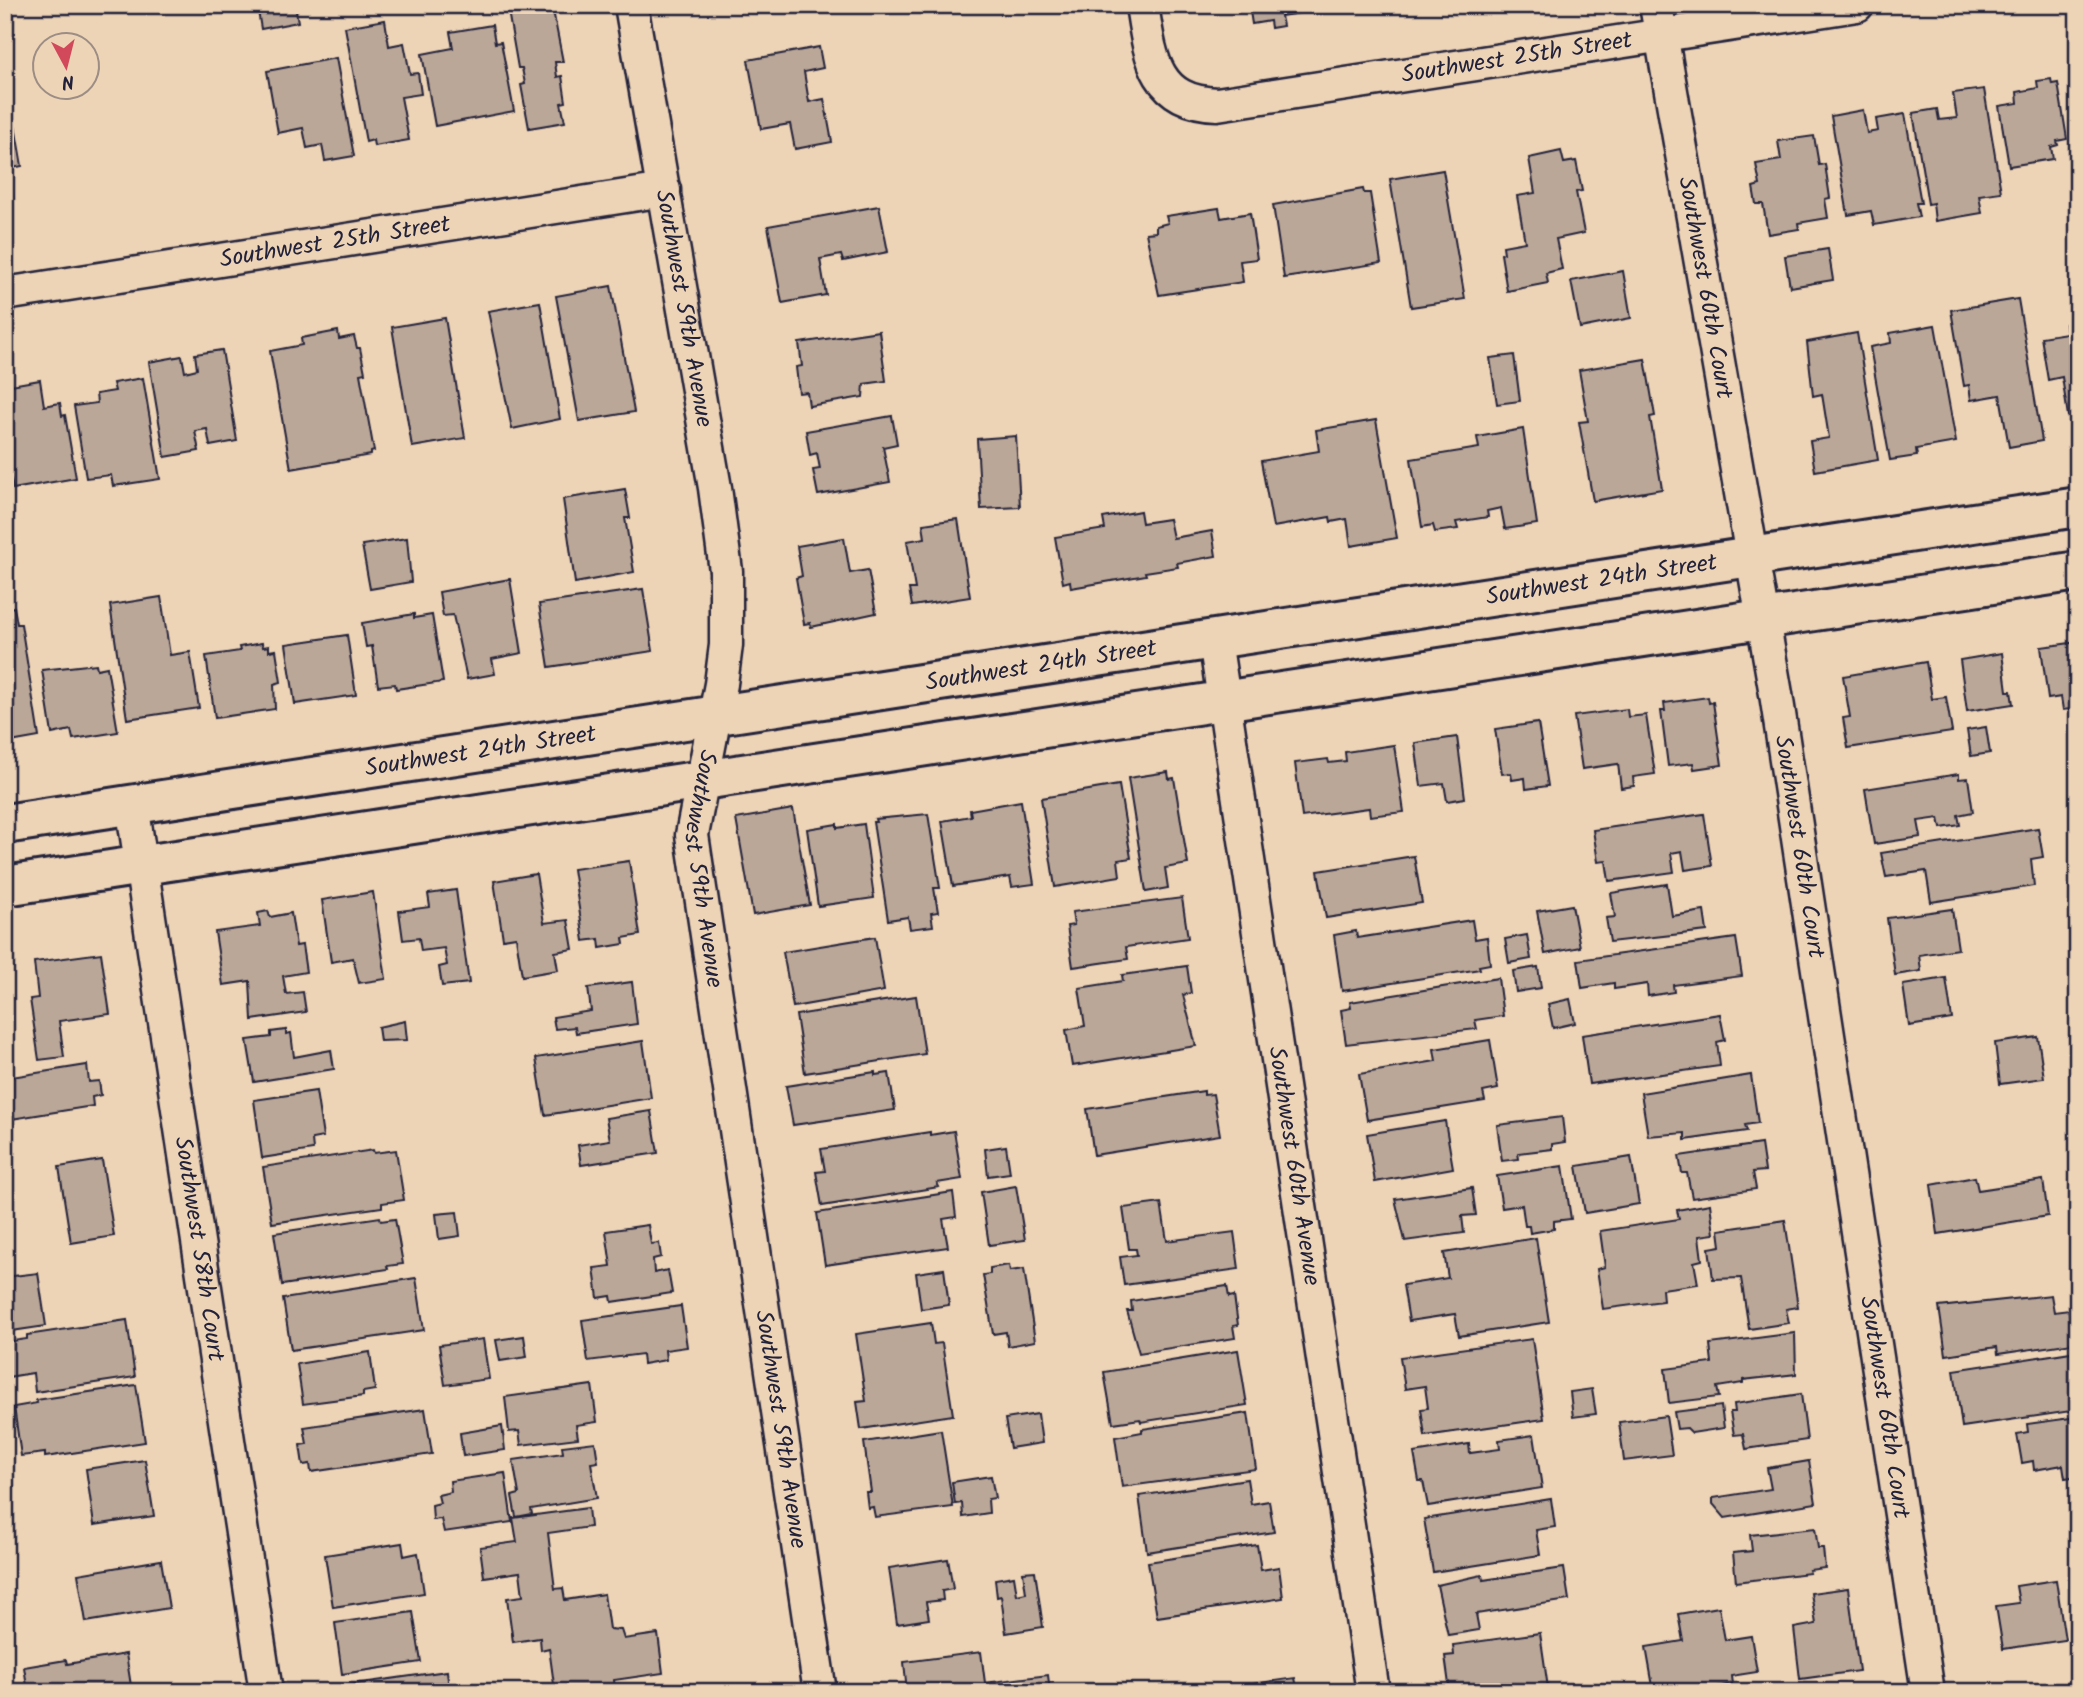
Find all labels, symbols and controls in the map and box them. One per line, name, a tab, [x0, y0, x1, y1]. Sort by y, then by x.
street label: Southwest 25th Street	[1399, 20, 1636, 95]
north arrow	[32, 32, 102, 102]
text: N	[60, 65, 76, 97]
street label: Southwest 60th Court	[1667, 174, 1744, 402]
street label: Southwest 59th Avenue	[644, 187, 724, 430]
street label: Southwest 25th Street	[217, 204, 454, 279]
street label: Southwest 24th Street	[1483, 543, 1720, 617]
street label: Southwest 24th Street	[923, 629, 1160, 702]
street label: Southwest 24th Street	[362, 714, 599, 788]
street label: Southwest 60th Court	[1763, 733, 1836, 962]
street label: Southwest 59th Avenue	[672, 747, 734, 991]
street label: Southwest 60th Avenue	[1257, 1044, 1331, 1289]
street label: Southwest 58th Court	[163, 1134, 235, 1365]
street label: Southwest 60th Court	[1848, 1293, 1921, 1522]
street label: Southwest 59th Avenue	[744, 1308, 818, 1551]

